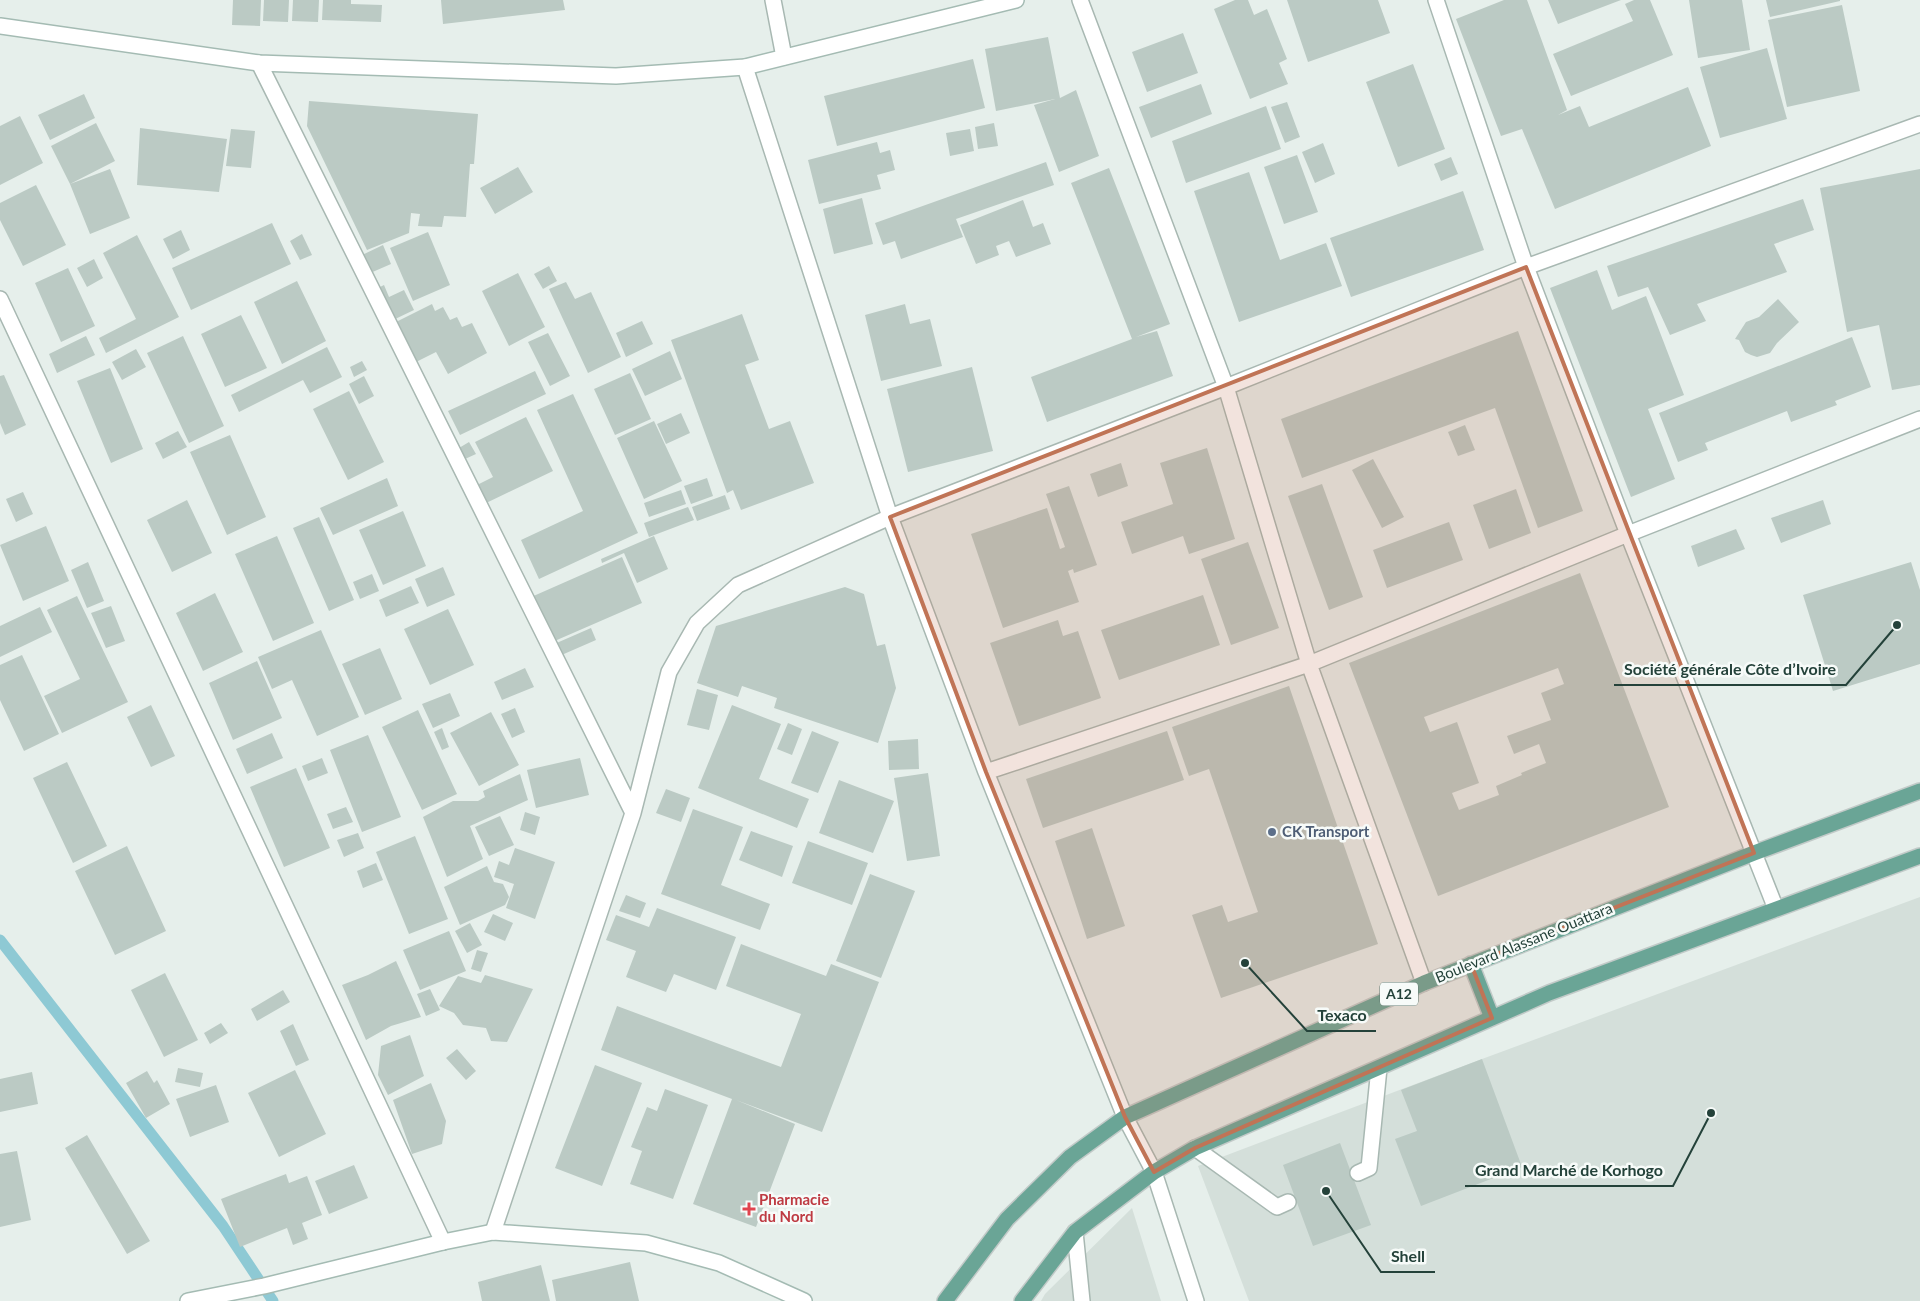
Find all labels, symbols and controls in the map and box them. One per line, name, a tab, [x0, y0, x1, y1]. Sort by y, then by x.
callout: Société générale Côte d’Ivoire	[1614, 654, 1846, 685]
text: Société générale Côte d’Ivoire	[1624, 659, 1836, 678]
place label: CK Transport	[1282, 822, 1370, 840]
marker: CK Transport	[1266, 826, 1278, 838]
street label: Boulevard Alassane Ouattara	[1432, 898, 1615, 986]
road number: A12	[1380, 982, 1418, 1006]
callout: Texaco	[1307, 1000, 1376, 1031]
text: Texaco	[1317, 1005, 1367, 1024]
callout: Grand Marché de Korhogo	[1465, 1155, 1673, 1186]
text: Grand Marché de Korhogo	[1475, 1160, 1663, 1179]
place label: Pharmacie du Nord	[759, 1190, 829, 1225]
marker: Pharmacie du Nord	[743, 1203, 755, 1215]
callout: Shell	[1381, 1241, 1435, 1272]
text: Shell	[1391, 1246, 1425, 1265]

